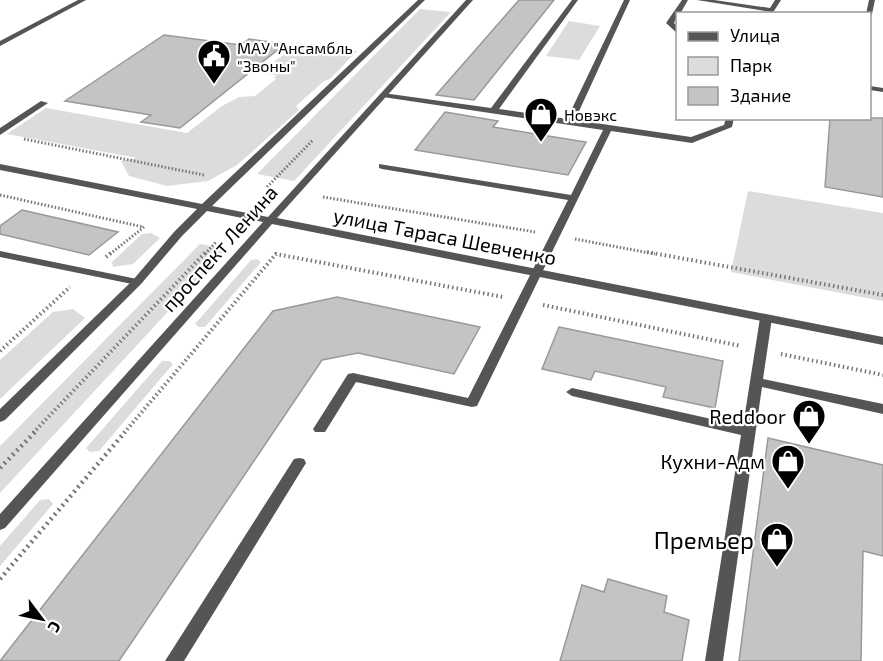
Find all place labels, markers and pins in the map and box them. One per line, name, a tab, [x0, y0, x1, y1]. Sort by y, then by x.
public building icon: МАУ "Ансамбль "Звоны"	[196, 38, 232, 85]
place label: МАУ "Ансамбль "Звоны"	[237, 38, 353, 75]
shop icon: Новэкс	[523, 96, 559, 143]
place label: Новэкс	[564, 105, 617, 124]
shop icon: Reddoor	[791, 398, 827, 445]
place label: Reddoor	[709, 404, 786, 428]
shop icon: Кухни-Адм	[770, 443, 806, 490]
place label: Кухни-Адм	[661, 449, 765, 474]
shop icon: Премьер	[759, 521, 795, 568]
place label: Премьер	[654, 525, 754, 554]

